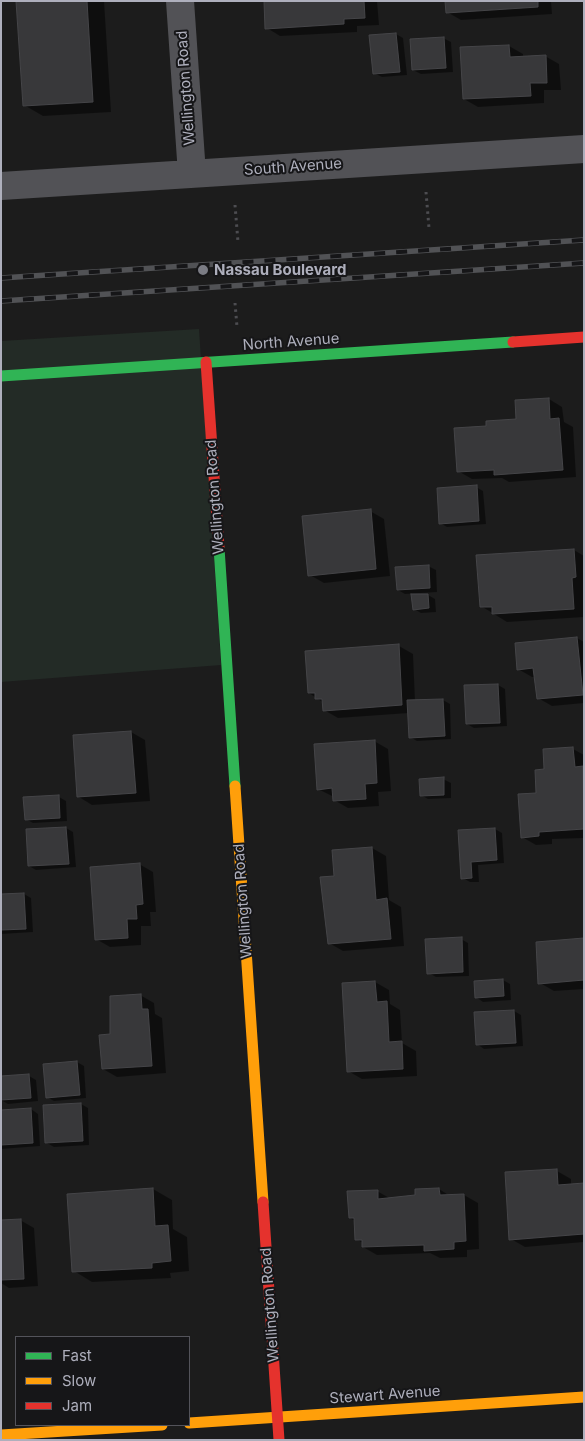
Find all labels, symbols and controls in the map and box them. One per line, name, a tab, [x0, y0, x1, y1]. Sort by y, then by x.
street label: Wellington Road	[173, 30, 199, 146]
street label: South Avenue	[243, 155, 343, 179]
place label: Nassau Boulevard	[214, 261, 346, 279]
marker: Nassau Boulevard	[196, 263, 210, 277]
street label: North Avenue	[242, 330, 340, 354]
street label: Wellington Road	[202, 439, 228, 555]
street label: Wellington Road	[230, 843, 256, 959]
street label: Wellington Road	[257, 1247, 283, 1363]
legend	[15, 1336, 190, 1426]
text: Fast	[62, 1346, 92, 1365]
text: Slow	[62, 1371, 96, 1390]
street label: Stewart Avenue	[329, 1382, 441, 1408]
text: Jam	[62, 1396, 92, 1415]

